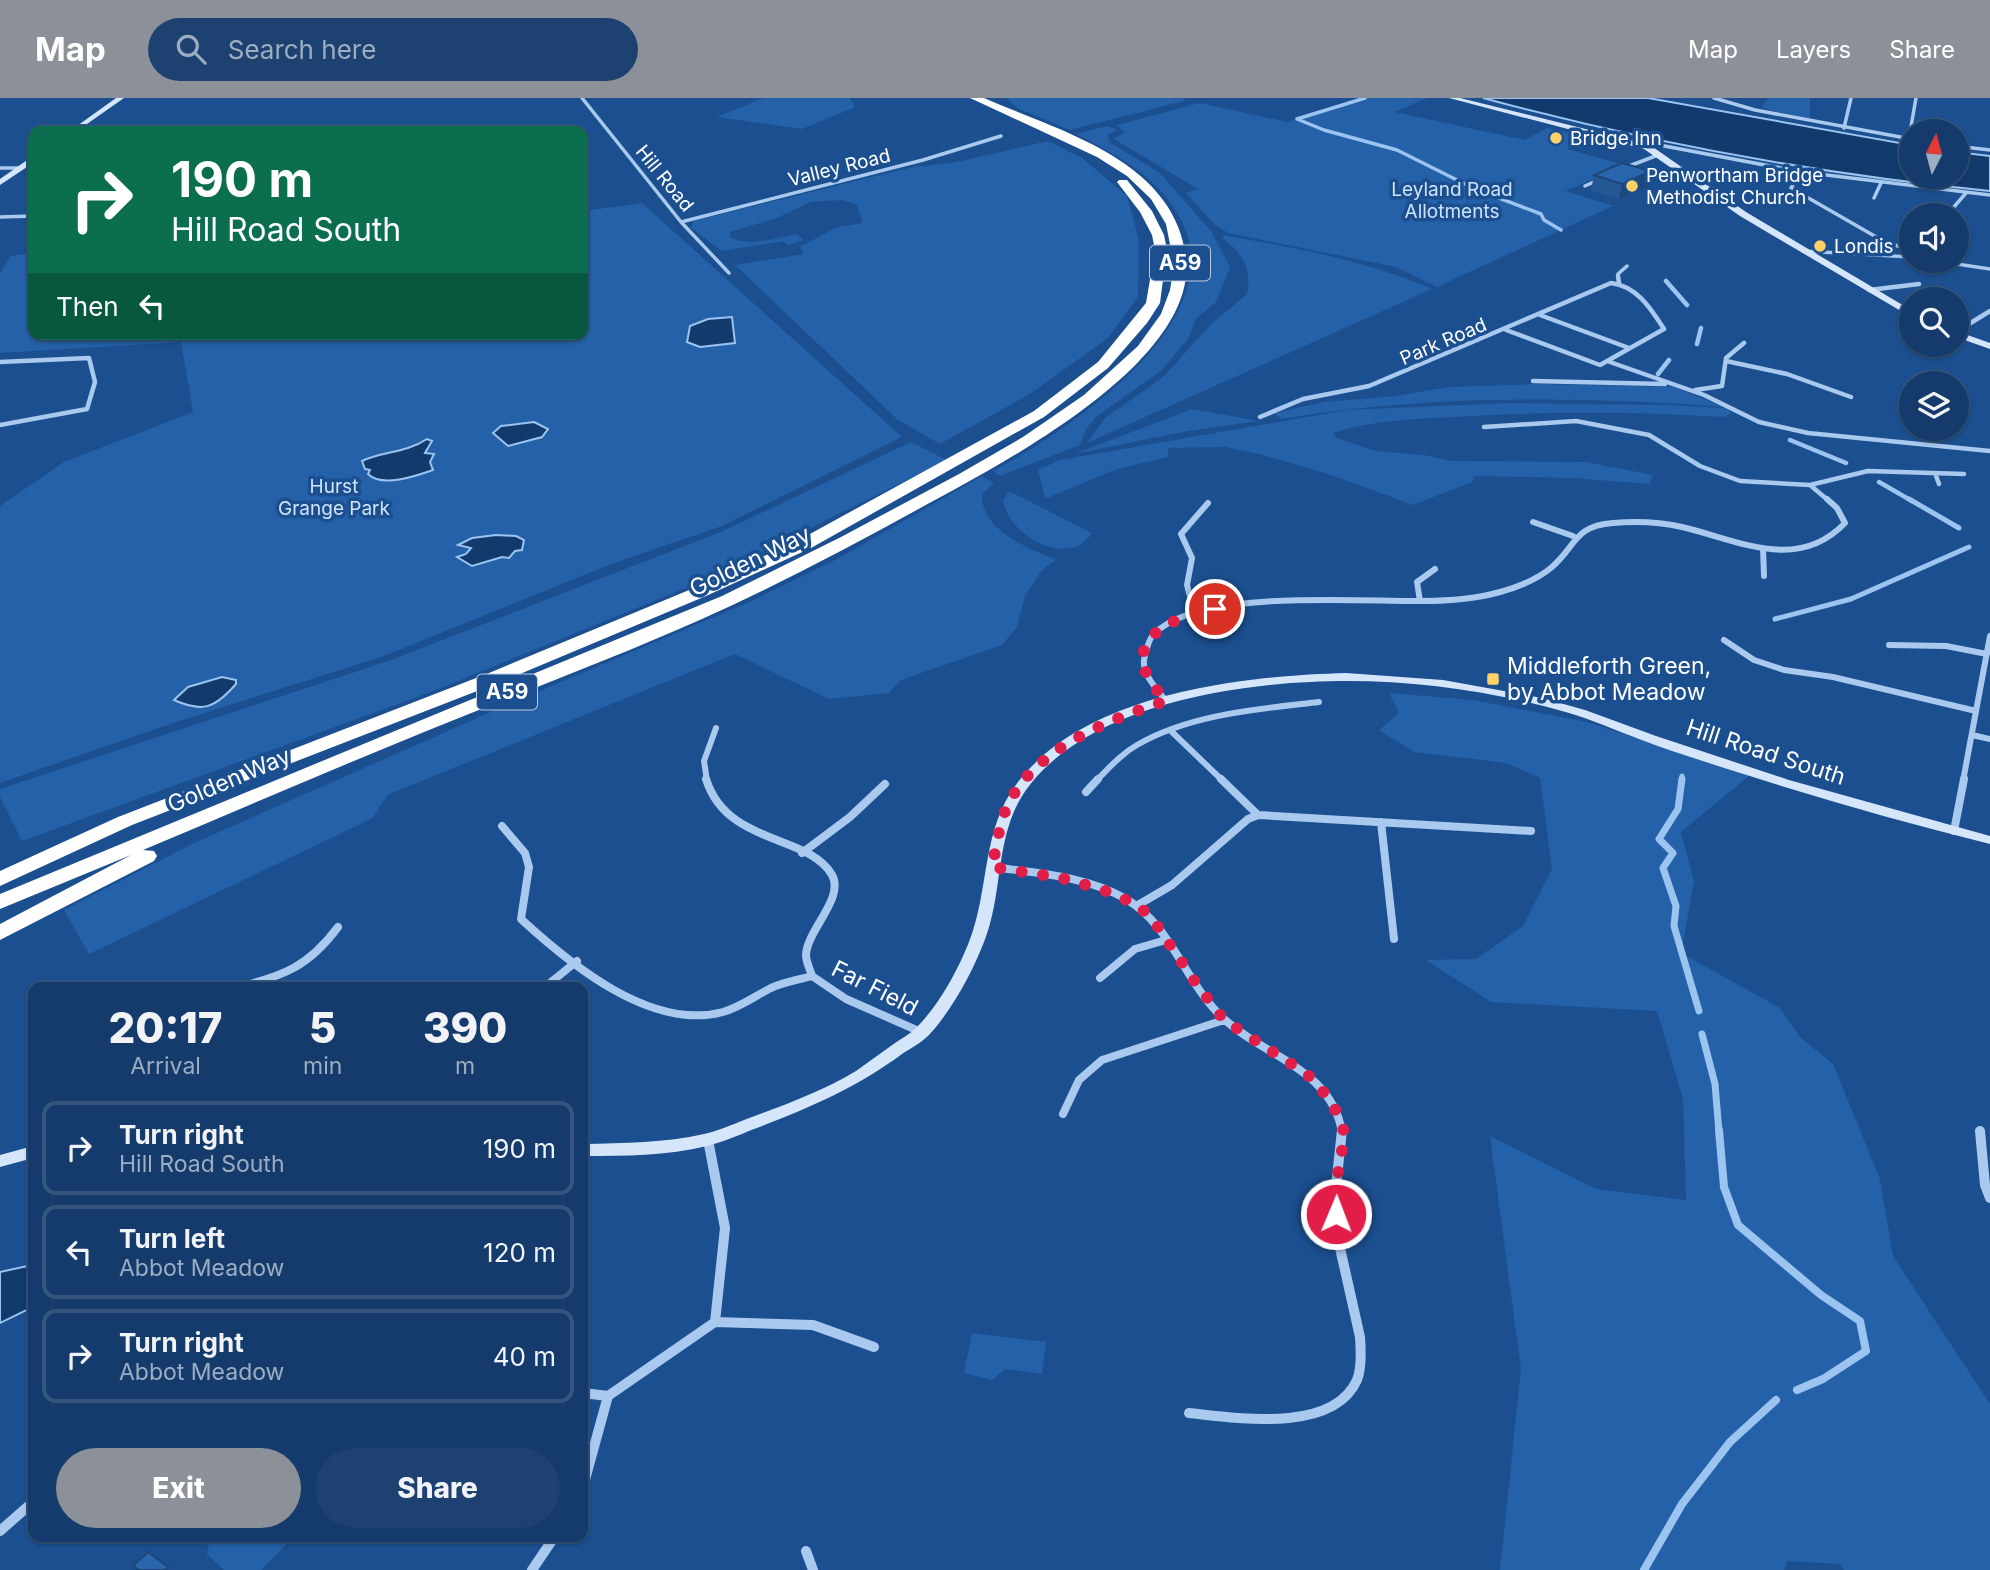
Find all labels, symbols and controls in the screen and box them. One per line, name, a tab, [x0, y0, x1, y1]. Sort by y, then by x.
search box	[148, 18, 638, 81]
text: Map	[35, 29, 106, 69]
icon: search	[172, 30, 210, 68]
text: Search here	[228, 34, 376, 65]
text: Map	[1688, 35, 1738, 64]
text: Layers	[1776, 35, 1851, 64]
text: Share	[1889, 35, 1955, 64]
north arrow	[1899, 119, 1969, 189]
map controls	[1899, 119, 1969, 441]
place label: Bridge Inn	[1570, 127, 1662, 150]
marker: Bridge Inn	[1548, 130, 1564, 146]
street label: Hill Road	[631, 140, 698, 216]
street label: Valley Road	[786, 144, 893, 191]
text: 190 m	[171, 150, 313, 209]
icon: right	[56, 154, 147, 245]
place label: Penwortham Bridge Methodist Church	[1646, 164, 1823, 209]
park label: Leyland Road Allotments	[1391, 178, 1513, 223]
marker: Penwortham Bridge Methodist Church	[1624, 178, 1640, 194]
button: sound	[1899, 203, 1969, 273]
text: Hill Road South	[171, 210, 401, 249]
place label: Londis	[1834, 235, 1894, 258]
marker: Londis	[1812, 238, 1828, 254]
road number: A59	[1150, 246, 1210, 280]
icon: left	[133, 287, 171, 325]
button: search	[1899, 287, 1969, 357]
text: Then	[56, 291, 119, 322]
street label: Park Road	[1396, 313, 1490, 370]
button: layers	[1899, 371, 1969, 441]
park label: Hurst Grange Park	[278, 475, 391, 520]
street label: Golden Way	[685, 520, 815, 602]
pin	[1185, 579, 1245, 639]
icon: arrive	[1196, 590, 1234, 628]
place label: Middleforth Green, by Abbot Meadow	[1507, 652, 1711, 706]
marker: Middleforth Green, by Abbot Meadow	[1485, 671, 1501, 687]
road number: A59	[477, 674, 537, 710]
street label: Hill Road South	[1683, 713, 1849, 791]
street label: Golden Way	[163, 741, 295, 818]
street label: Far Field	[827, 954, 923, 1022]
text: 20:17	[109, 1002, 222, 1053]
text: 5	[309, 1002, 336, 1053]
text: 390	[423, 1002, 507, 1053]
text: Arrival	[130, 1052, 201, 1080]
text: min	[303, 1052, 342, 1080]
text: m	[455, 1052, 475, 1080]
text: Turn right	[119, 1119, 244, 1150]
icon: right	[60, 1129, 98, 1167]
text: 190 m	[483, 1133, 556, 1164]
text: Hill Road South	[119, 1150, 285, 1178]
position arrow	[1299, 1177, 1373, 1251]
text: Turn left	[119, 1223, 225, 1254]
icon: left	[60, 1233, 98, 1271]
text: 120 m	[483, 1237, 556, 1268]
text: Abbot Meadow	[119, 1254, 284, 1282]
text: Turn right	[119, 1327, 244, 1358]
icon: right	[60, 1337, 98, 1375]
text: 40 m	[493, 1341, 556, 1372]
text: Abbot Meadow	[119, 1358, 284, 1386]
button: Exit	[56, 1448, 301, 1528]
button: Share	[315, 1448, 560, 1528]

